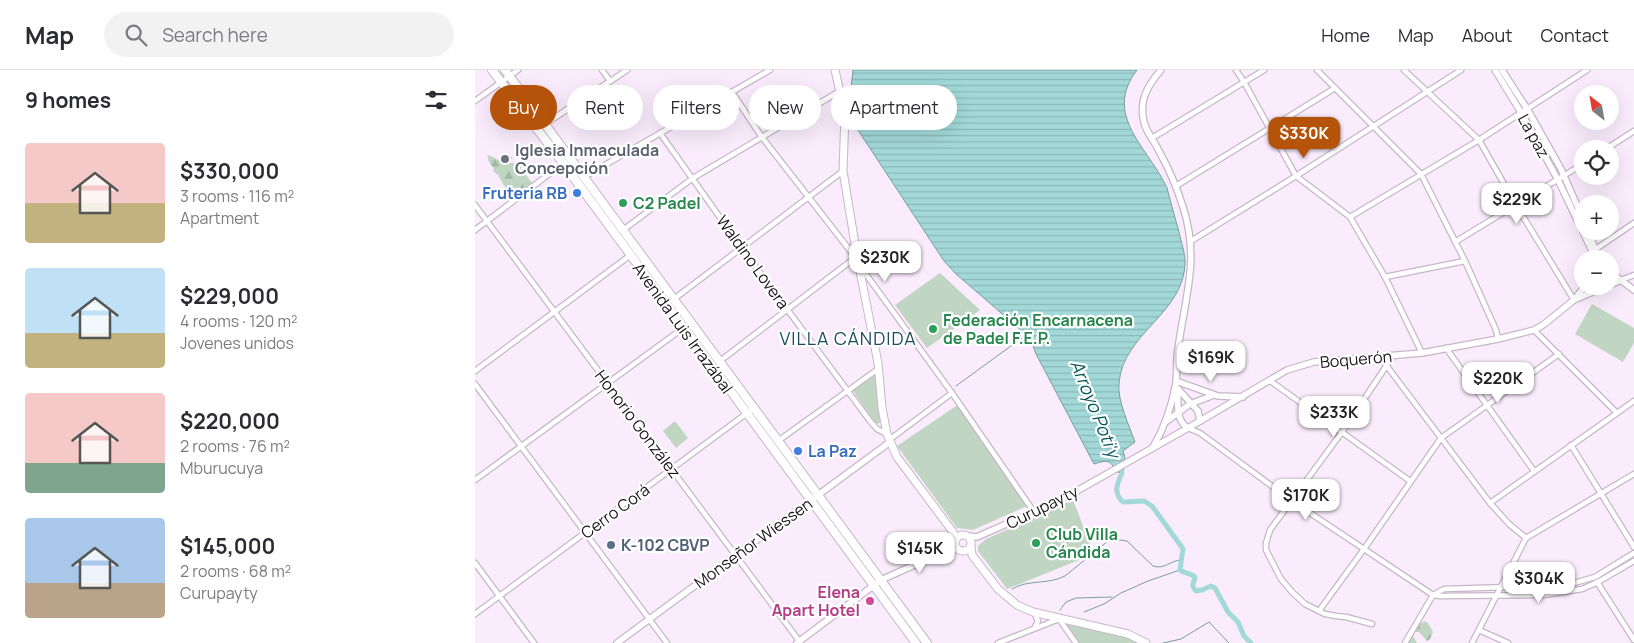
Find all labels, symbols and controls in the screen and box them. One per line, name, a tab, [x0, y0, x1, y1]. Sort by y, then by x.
search box	[104, 12, 454, 57]
text: Map	[25, 18, 74, 51]
icon: search	[122, 21, 150, 49]
text: Search here	[162, 22, 268, 48]
text: Home	[1321, 23, 1370, 47]
text: Map	[1398, 23, 1434, 47]
text: About	[1462, 23, 1512, 47]
text: Contact	[1540, 23, 1609, 47]
chip: Buy	[490, 85, 557, 130]
chip: Rent	[567, 85, 643, 130]
chip: Filters	[653, 85, 739, 130]
chip: New	[749, 85, 821, 130]
chip: Apartment	[831, 85, 957, 130]
north arrow	[1574, 85, 1619, 130]
map controls	[1574, 85, 1619, 295]
text: 9 homes	[25, 86, 111, 114]
icon: filters	[422, 86, 450, 114]
street label: La paz	[1513, 110, 1555, 162]
pin: $330K	[1269, 116, 1339, 159]
text: $330K	[1279, 122, 1329, 144]
place label: Iglesia Inmaculada Concepción	[515, 139, 659, 179]
button: locate	[1574, 140, 1619, 185]
marker: Iglesia Inmaculada Concepción	[499, 153, 511, 165]
text: $330,000	[180, 157, 279, 185]
icon: home	[65, 163, 125, 223]
place label: Fruteria RB	[482, 182, 567, 204]
pin: $229K	[1482, 182, 1552, 225]
text: 3 rooms · 116 m²	[180, 185, 294, 207]
marker: Fruteria RB	[571, 187, 583, 199]
text: $229K	[1492, 188, 1542, 210]
place label: C2 Padel	[633, 192, 701, 214]
button: +	[1574, 195, 1619, 240]
marker: C2 Padel	[617, 197, 629, 209]
text: Apartment	[180, 207, 259, 229]
street label: Waldino Lovera	[711, 211, 795, 313]
pin: $230K	[850, 240, 920, 283]
text: $230K	[860, 246, 910, 268]
button: −	[1574, 250, 1619, 295]
street label: Avenida Luis Irrazábal	[628, 258, 738, 398]
text: $229,000	[180, 282, 279, 310]
icon: home	[65, 288, 125, 348]
place label: Federación Encarnacena de Padel F.E.P.	[943, 309, 1133, 349]
text: 4 rooms · 120 m²	[180, 310, 297, 332]
marker: Federación Encarnacena de Padel F.E.P.	[927, 323, 939, 335]
district label: VILLA CÁNDIDA	[779, 326, 917, 350]
text: Jovenes unidos	[180, 332, 294, 354]
pin: $169K	[1176, 340, 1246, 383]
street label: Boquerón	[1319, 345, 1393, 373]
text: $169K	[1188, 346, 1234, 368]
water label: Arroyo Poti'y	[1065, 356, 1127, 463]
pin: $220K	[1463, 362, 1533, 404]
street label: Honorio González	[590, 365, 686, 483]
text: $220K	[1473, 367, 1523, 389]
pin: $233K	[1299, 396, 1369, 438]
text: $233K	[1310, 401, 1358, 423]
text: $220,000	[180, 407, 280, 435]
icon: home	[65, 413, 125, 473]
text: 2 rooms · 76 m²	[180, 435, 290, 457]
place label: La Paz	[808, 440, 857, 462]
marker: La Paz	[792, 445, 804, 457]
text: Mburucuya	[180, 457, 263, 479]
pin: $170K	[1271, 478, 1341, 521]
street label: Cerro Corá	[576, 479, 654, 543]
street label: Curupayty	[1002, 480, 1082, 534]
text: $170K	[1283, 484, 1329, 506]
street label: Monseñor Wiessen	[689, 493, 817, 593]
place label: Club Villa Cándida	[1046, 523, 1118, 563]
text: $145,000	[180, 532, 275, 560]
pin: $145K	[885, 532, 955, 574]
place label: K-102 CBVP	[621, 534, 709, 556]
text: $145K	[897, 537, 943, 559]
marker: Club Villa Cándida	[1030, 537, 1042, 549]
icon: home	[65, 538, 125, 598]
marker: K-102 CBVP	[605, 539, 617, 551]
text: 2 rooms · 68 m²	[180, 560, 291, 582]
pin: $304K	[1504, 562, 1574, 604]
text: $304K	[1514, 567, 1564, 589]
place label: Elena Apart Hotel	[772, 581, 860, 621]
text: Curupayty	[180, 582, 258, 604]
marker: Elena Apart Hotel	[864, 595, 876, 607]

